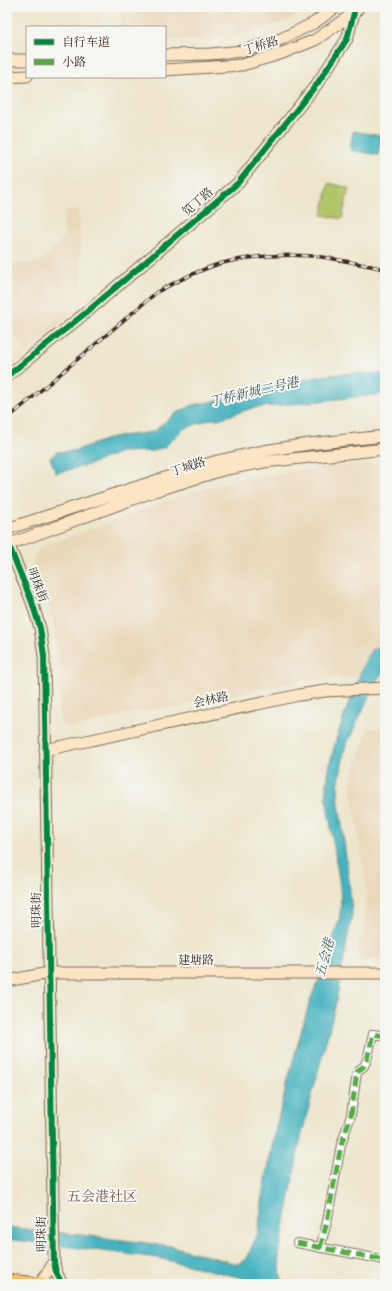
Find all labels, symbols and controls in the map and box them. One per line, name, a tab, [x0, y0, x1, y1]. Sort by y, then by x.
legend	[26, 26, 166, 78]
street label: 丁桥路	[242, 34, 280, 58]
text: 自行车道	[62, 35, 110, 50]
text: 小路	[62, 55, 86, 70]
street label: 笕丁路	[179, 185, 217, 219]
water label: 丁桥新城二号港	[208, 374, 302, 410]
street label: 丁城路	[169, 454, 207, 480]
street label: 明珠街	[24, 566, 51, 605]
street label: 会林路	[192, 689, 230, 711]
street label: 明珠街	[29, 891, 45, 928]
water label: 五会港	[312, 935, 338, 979]
street label: 建塘路	[178, 953, 214, 968]
district label: 五会港社区	[67, 1188, 137, 1206]
street label: 明珠街	[34, 1215, 50, 1252]

